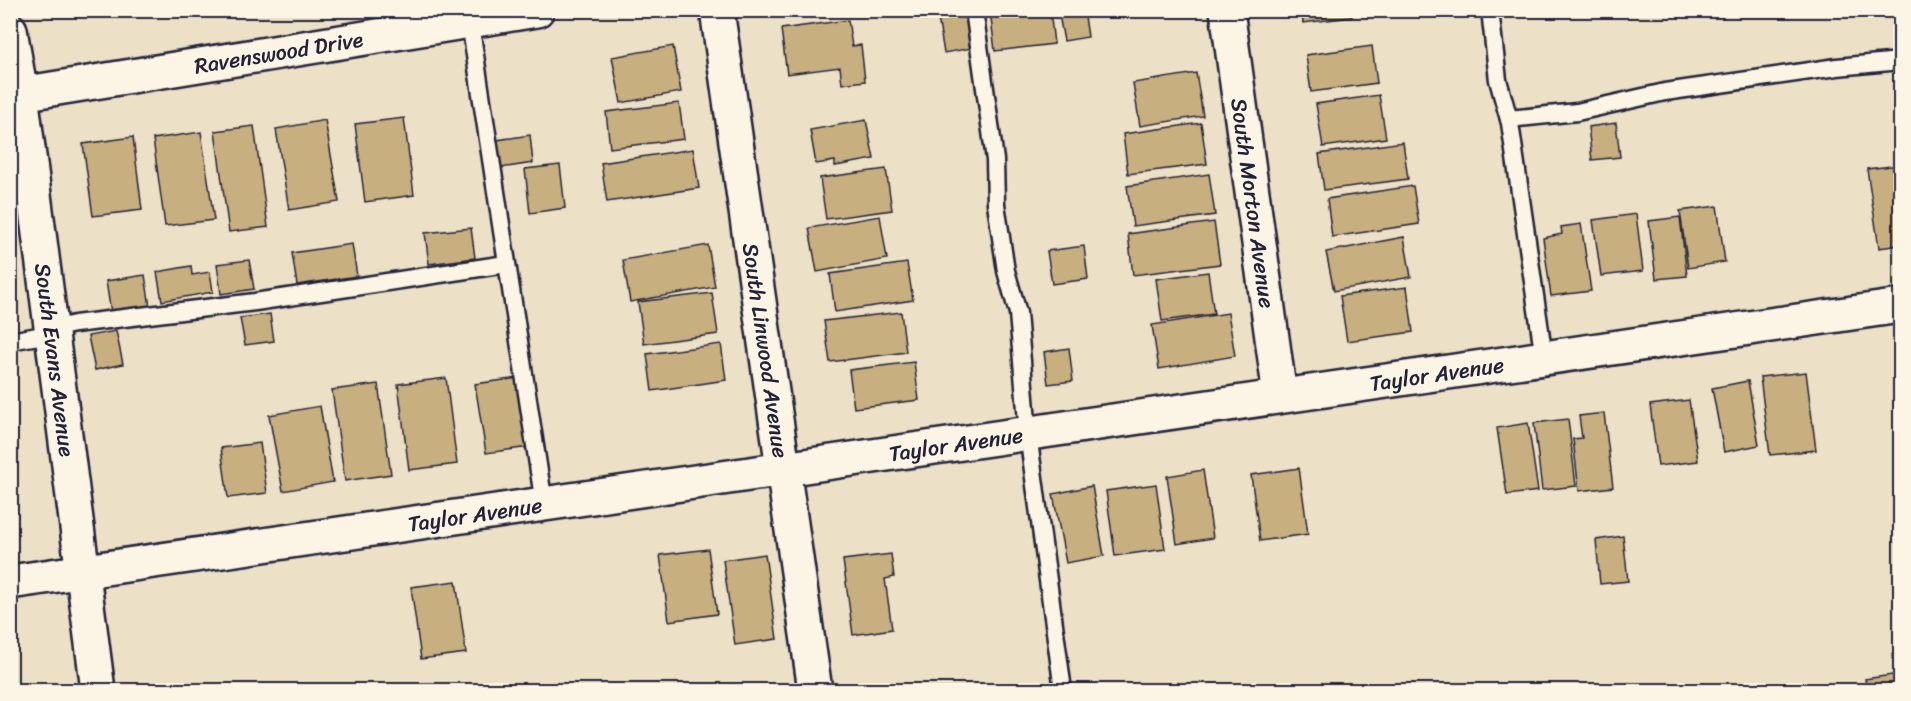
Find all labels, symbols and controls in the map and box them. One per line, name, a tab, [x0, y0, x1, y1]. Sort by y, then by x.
street label: Ravenswood Drive	[191, 20, 366, 86]
street label: South Morton Avenue	[1219, 96, 1287, 311]
street label: South Linwood Avenue	[731, 240, 800, 461]
street label: South Evans Avenue	[23, 261, 87, 460]
street label: Taylor Avenue	[1367, 345, 1507, 403]
street label: Taylor Avenue	[886, 415, 1026, 473]
street label: Taylor Avenue	[405, 486, 545, 544]

